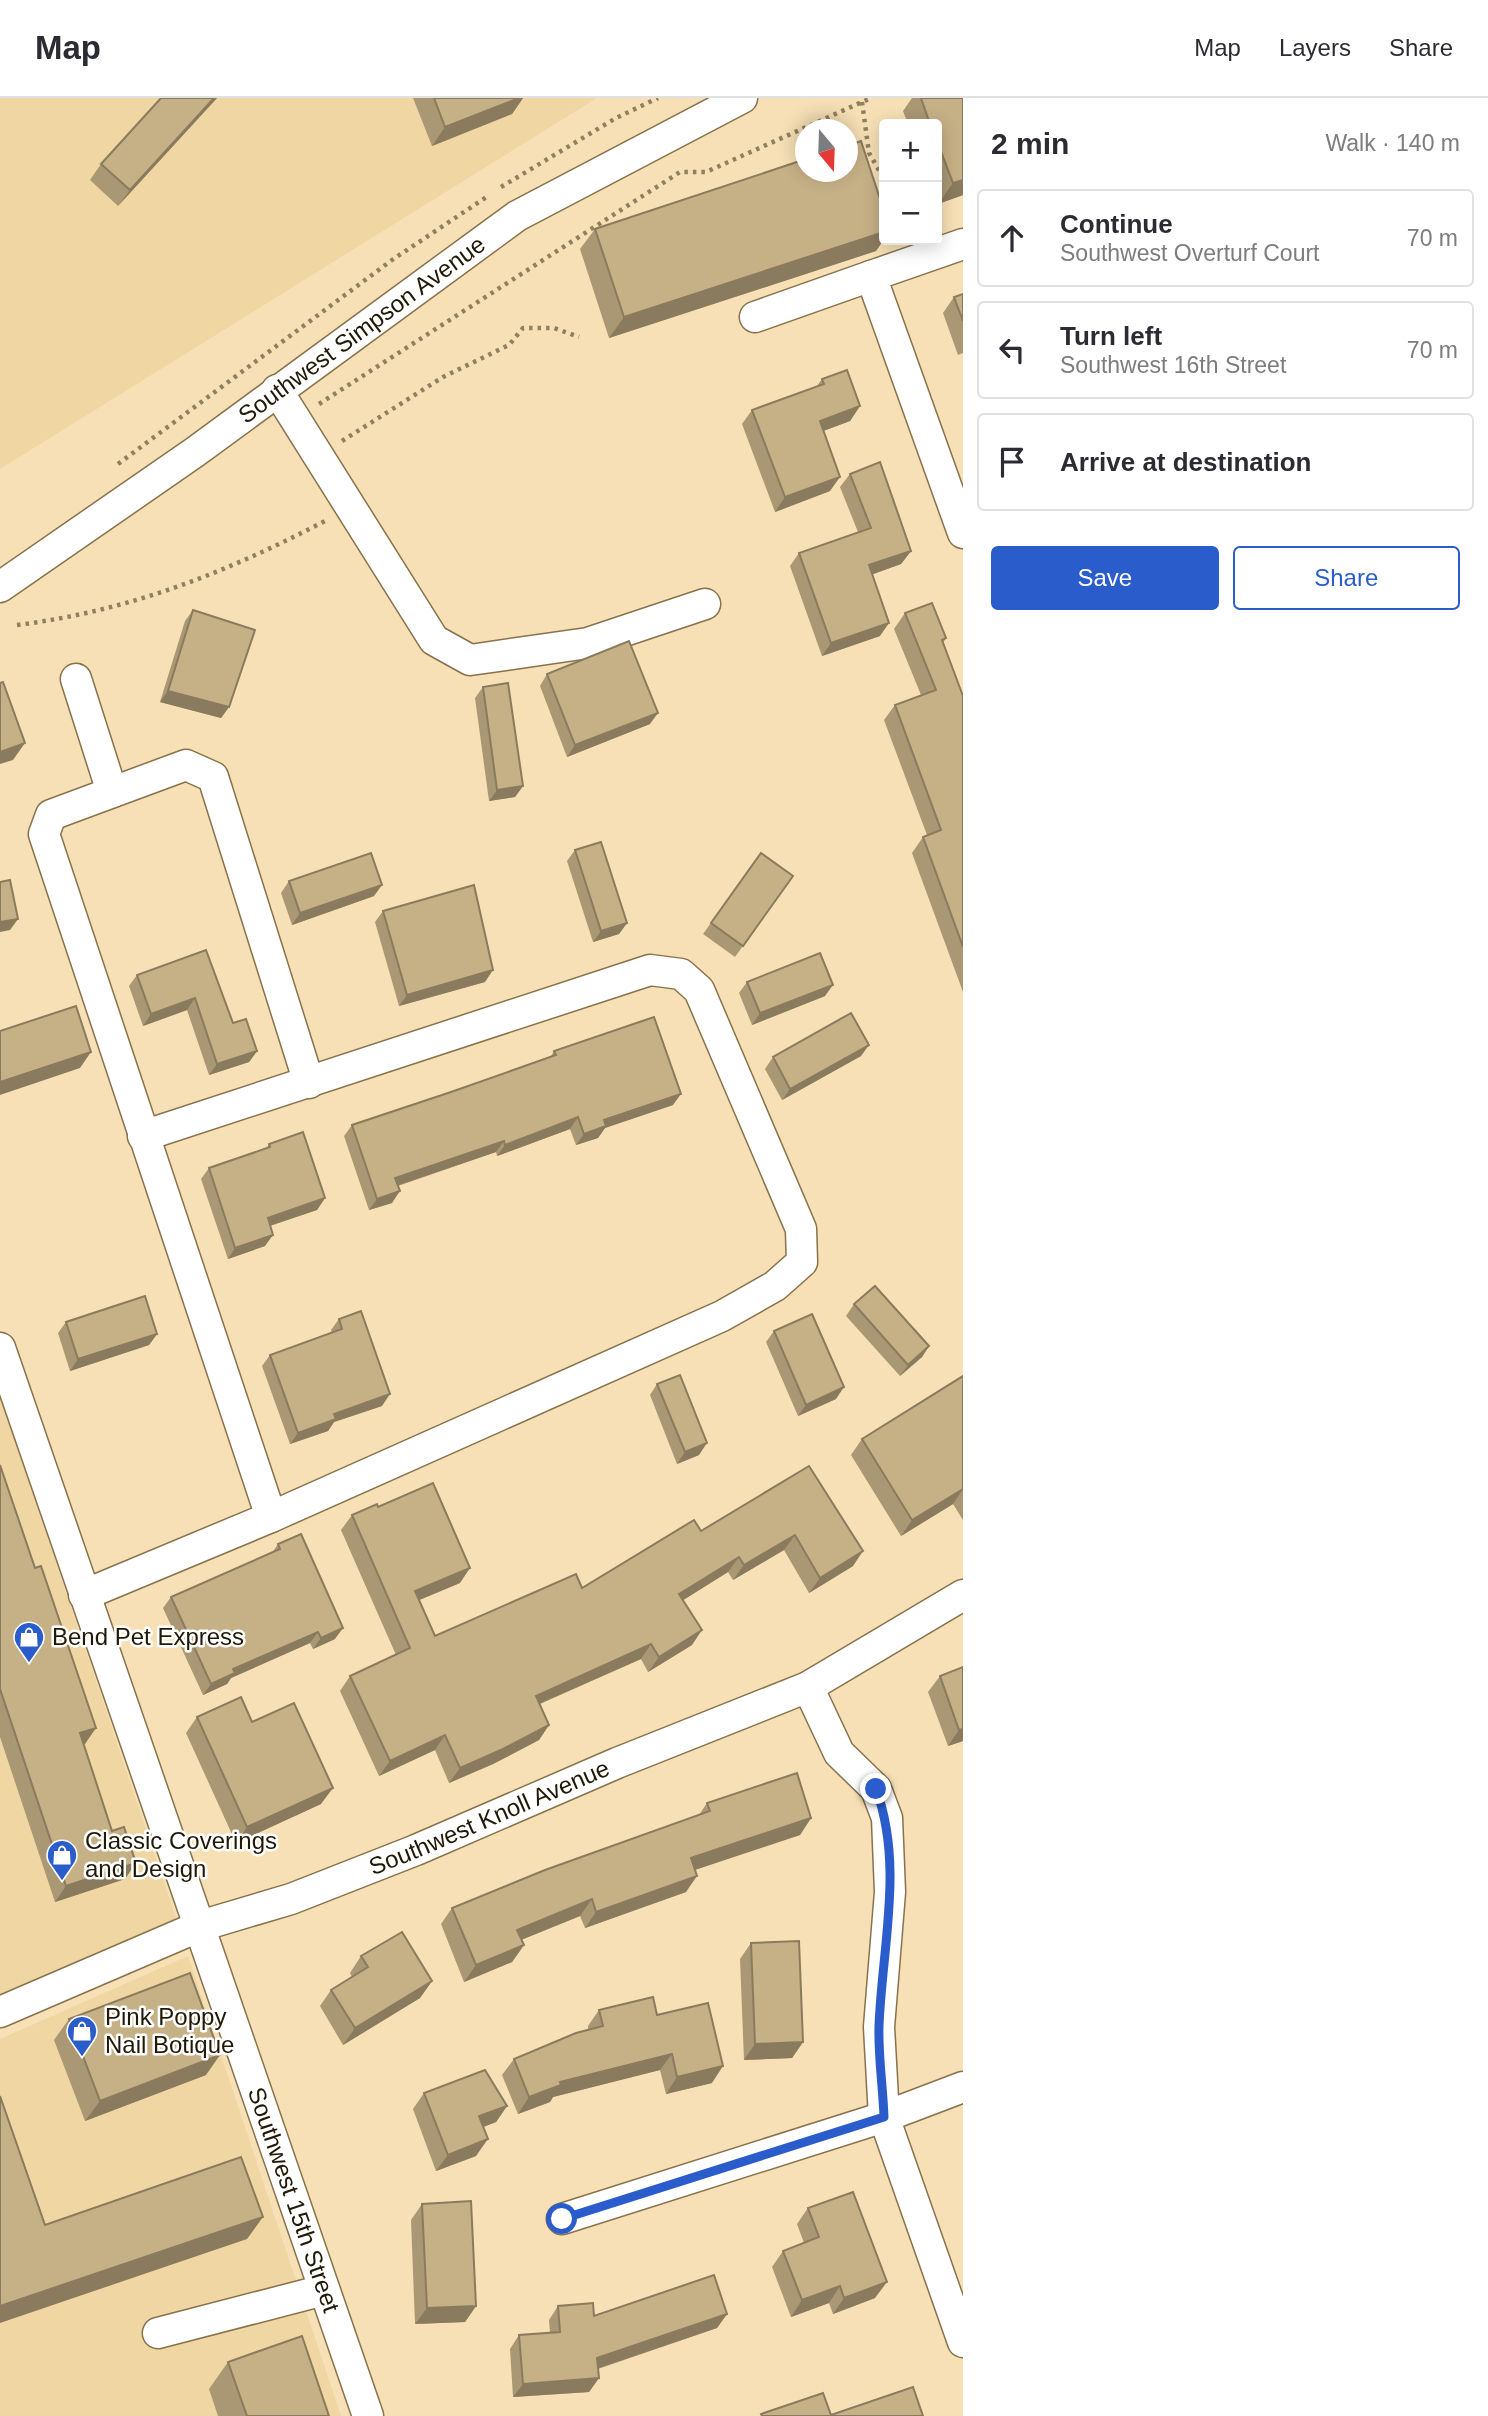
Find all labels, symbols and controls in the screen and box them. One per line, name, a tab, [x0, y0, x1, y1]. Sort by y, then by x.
text: Map	[35, 29, 101, 66]
text: Map	[1194, 34, 1241, 61]
text: Layers	[1279, 34, 1351, 61]
text: Share	[1389, 34, 1453, 61]
north arrow	[795, 119, 858, 182]
map controls	[879, 119, 942, 245]
button: +	[879, 119, 942, 182]
text: 2 min	[991, 127, 1069, 160]
text: Walk · 140 m	[1325, 130, 1460, 156]
button: −	[879, 182, 942, 245]
text: Continue	[1060, 209, 1173, 239]
icon: ahead	[993, 219, 1031, 257]
text: 70 m	[1407, 225, 1458, 251]
street label: Southwest Simpson Avenue	[233, 230, 490, 428]
text: Southwest Overturf Court	[1060, 240, 1320, 266]
text: Turn left	[1060, 321, 1162, 351]
icon: left	[993, 331, 1031, 369]
text: 70 m	[1407, 337, 1458, 363]
text: Southwest 16th Street	[1060, 352, 1286, 378]
icon: arrive	[993, 443, 1031, 481]
text: Arrive at destination	[1060, 447, 1311, 477]
button: Save	[991, 546, 1219, 610]
button: Share	[1233, 546, 1460, 610]
shop icon: Bend Pet Express	[12, 1620, 46, 1664]
place label: Bend Pet Express	[52, 1623, 244, 1650]
street label: Southwest Knoll Avenue	[365, 1754, 613, 1880]
route end	[860, 1773, 891, 1804]
place label: Classic Coverings and Design	[85, 1827, 277, 1882]
shop icon: Classic Coverings and Design	[45, 1838, 79, 1882]
place label: Pink Poppy Nail Botique	[105, 2003, 234, 2058]
shop icon: Pink Poppy Nail Botique	[65, 2014, 99, 2058]
street label: Southwest 15th Street	[243, 2084, 345, 2316]
route start	[546, 2203, 577, 2234]

